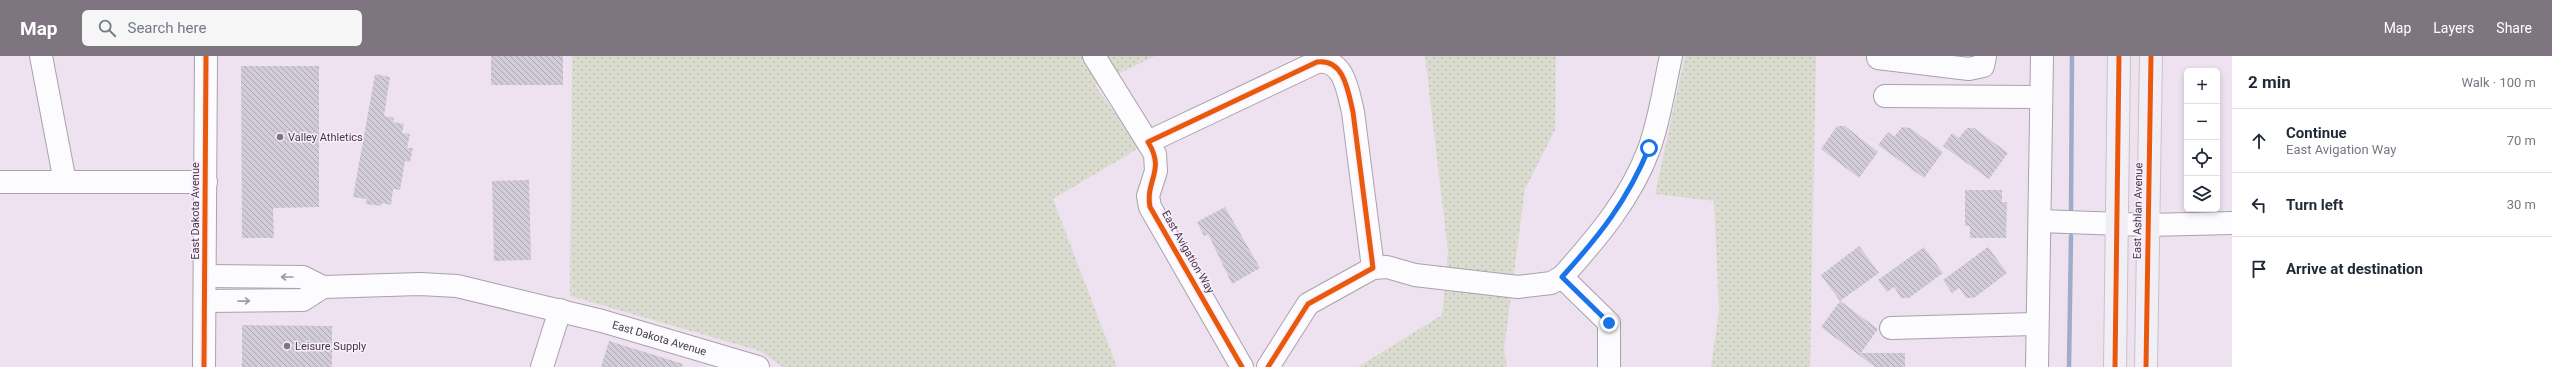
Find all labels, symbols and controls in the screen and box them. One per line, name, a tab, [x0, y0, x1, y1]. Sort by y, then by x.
search box	[82, 10, 362, 46]
text: Map	[20, 17, 58, 40]
icon: search	[96, 17, 118, 39]
text: Search here	[128, 19, 206, 37]
text: Map	[2384, 20, 2411, 36]
text: Layers	[2433, 20, 2474, 36]
text: Share	[2496, 20, 2532, 36]
map controls	[2184, 68, 2220, 212]
button: +	[2184, 68, 2220, 104]
text: 2 min	[2248, 72, 2291, 92]
text: Walk · 100 m	[2461, 75, 2536, 90]
button: −	[2184, 104, 2220, 140]
text: Continue	[2286, 124, 2347, 142]
icon: ahead	[2248, 130, 2270, 152]
place label: Valley Athletics	[288, 131, 363, 144]
marker: Valley Athletics	[275, 132, 285, 142]
text: 70 m	[2507, 133, 2536, 148]
route start	[1640, 139, 1658, 157]
button: locate	[2184, 140, 2220, 176]
text: East Avigation Way	[2286, 142, 2396, 157]
street label: East Dakota Avenue	[189, 162, 202, 260]
street label: East Ashlan Avenue	[2131, 162, 2145, 259]
button: layers	[2184, 176, 2220, 212]
icon: left	[2248, 194, 2270, 216]
text: Turn left	[2286, 196, 2343, 214]
text: 30 m	[2507, 197, 2536, 212]
street label: East Avigation Way	[1159, 208, 1217, 296]
icon: arrive	[2248, 258, 2270, 280]
text: Arrive at destination	[2286, 260, 2423, 278]
one-way arrow	[281, 273, 294, 280]
one-way arrow	[237, 297, 250, 305]
route end	[1600, 314, 1618, 332]
street label: East Dakota Avenue	[611, 318, 708, 358]
place label: Leisure Supply	[295, 340, 367, 353]
marker: Leisure Supply	[282, 341, 292, 351]

